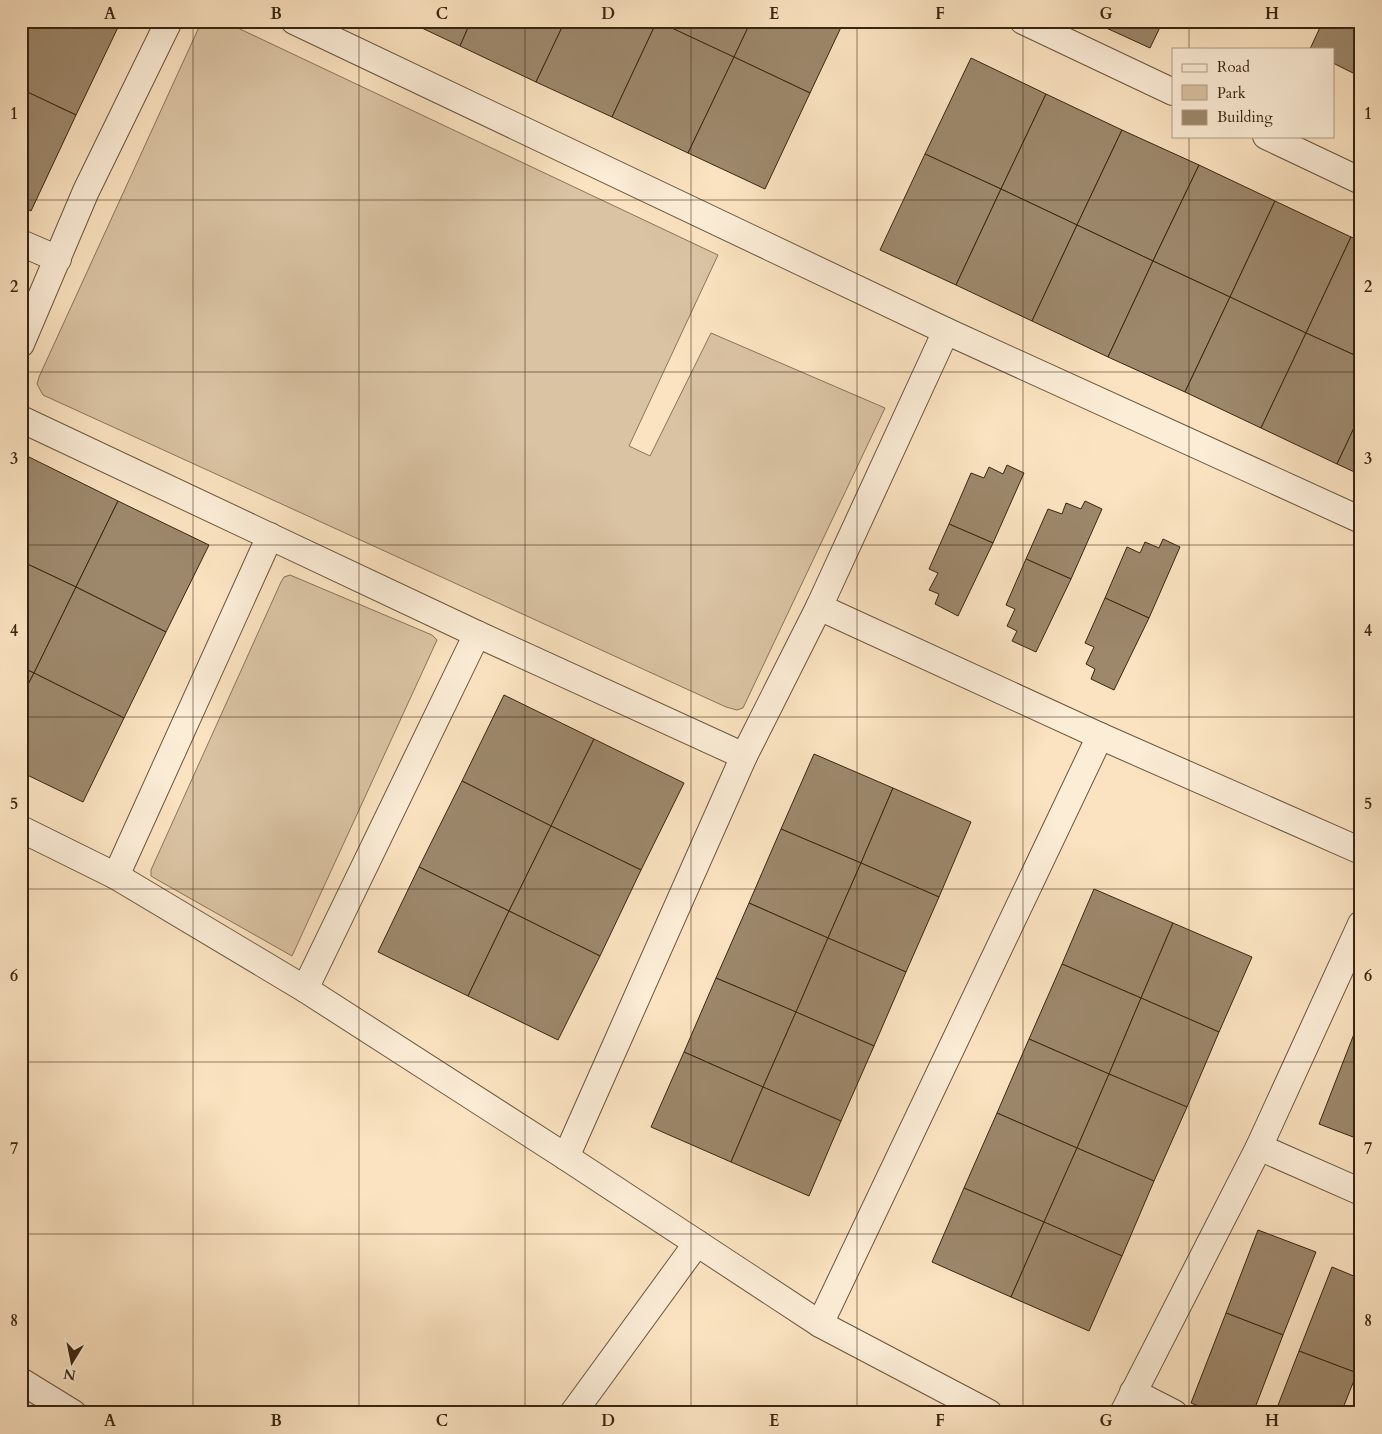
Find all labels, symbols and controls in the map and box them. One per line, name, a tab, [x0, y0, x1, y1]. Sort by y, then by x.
text: A	[104, 3, 116, 25]
text: B	[270, 3, 282, 25]
text: C	[436, 3, 448, 25]
text: D	[601, 3, 615, 25]
text: E	[769, 3, 779, 25]
text: F	[935, 3, 945, 25]
text: G	[1099, 3, 1113, 25]
text: H	[1265, 3, 1279, 25]
legend	[1172, 48, 1334, 138]
text: Road	[1217, 57, 1250, 77]
text: Park	[1217, 83, 1246, 103]
text: 1	[10, 103, 18, 125]
text: 1	[1364, 103, 1372, 125]
text: Building	[1217, 107, 1273, 127]
text: 2	[10, 276, 18, 298]
text: 2	[1364, 276, 1372, 298]
text: 3	[10, 448, 18, 470]
text: 3	[1364, 448, 1372, 470]
text: 4	[10, 620, 18, 642]
text: 4	[1364, 620, 1372, 642]
text: 5	[10, 793, 18, 815]
text: 5	[1364, 793, 1372, 815]
text: 6	[10, 965, 18, 987]
text: 6	[1364, 965, 1372, 987]
text: 7	[10, 1138, 18, 1160]
text: 7	[1364, 1138, 1372, 1160]
text: 8	[10, 1310, 18, 1332]
text: 8	[1364, 1310, 1372, 1332]
north arrow	[48, 1336, 98, 1386]
text: N	[62, 1364, 77, 1385]
text: A	[104, 1410, 116, 1432]
text: B	[270, 1410, 282, 1432]
text: C	[436, 1410, 448, 1432]
text: D	[601, 1410, 615, 1432]
text: E	[769, 1410, 779, 1432]
text: F	[935, 1410, 945, 1432]
text: G	[1099, 1410, 1113, 1432]
text: H	[1265, 1410, 1279, 1432]

